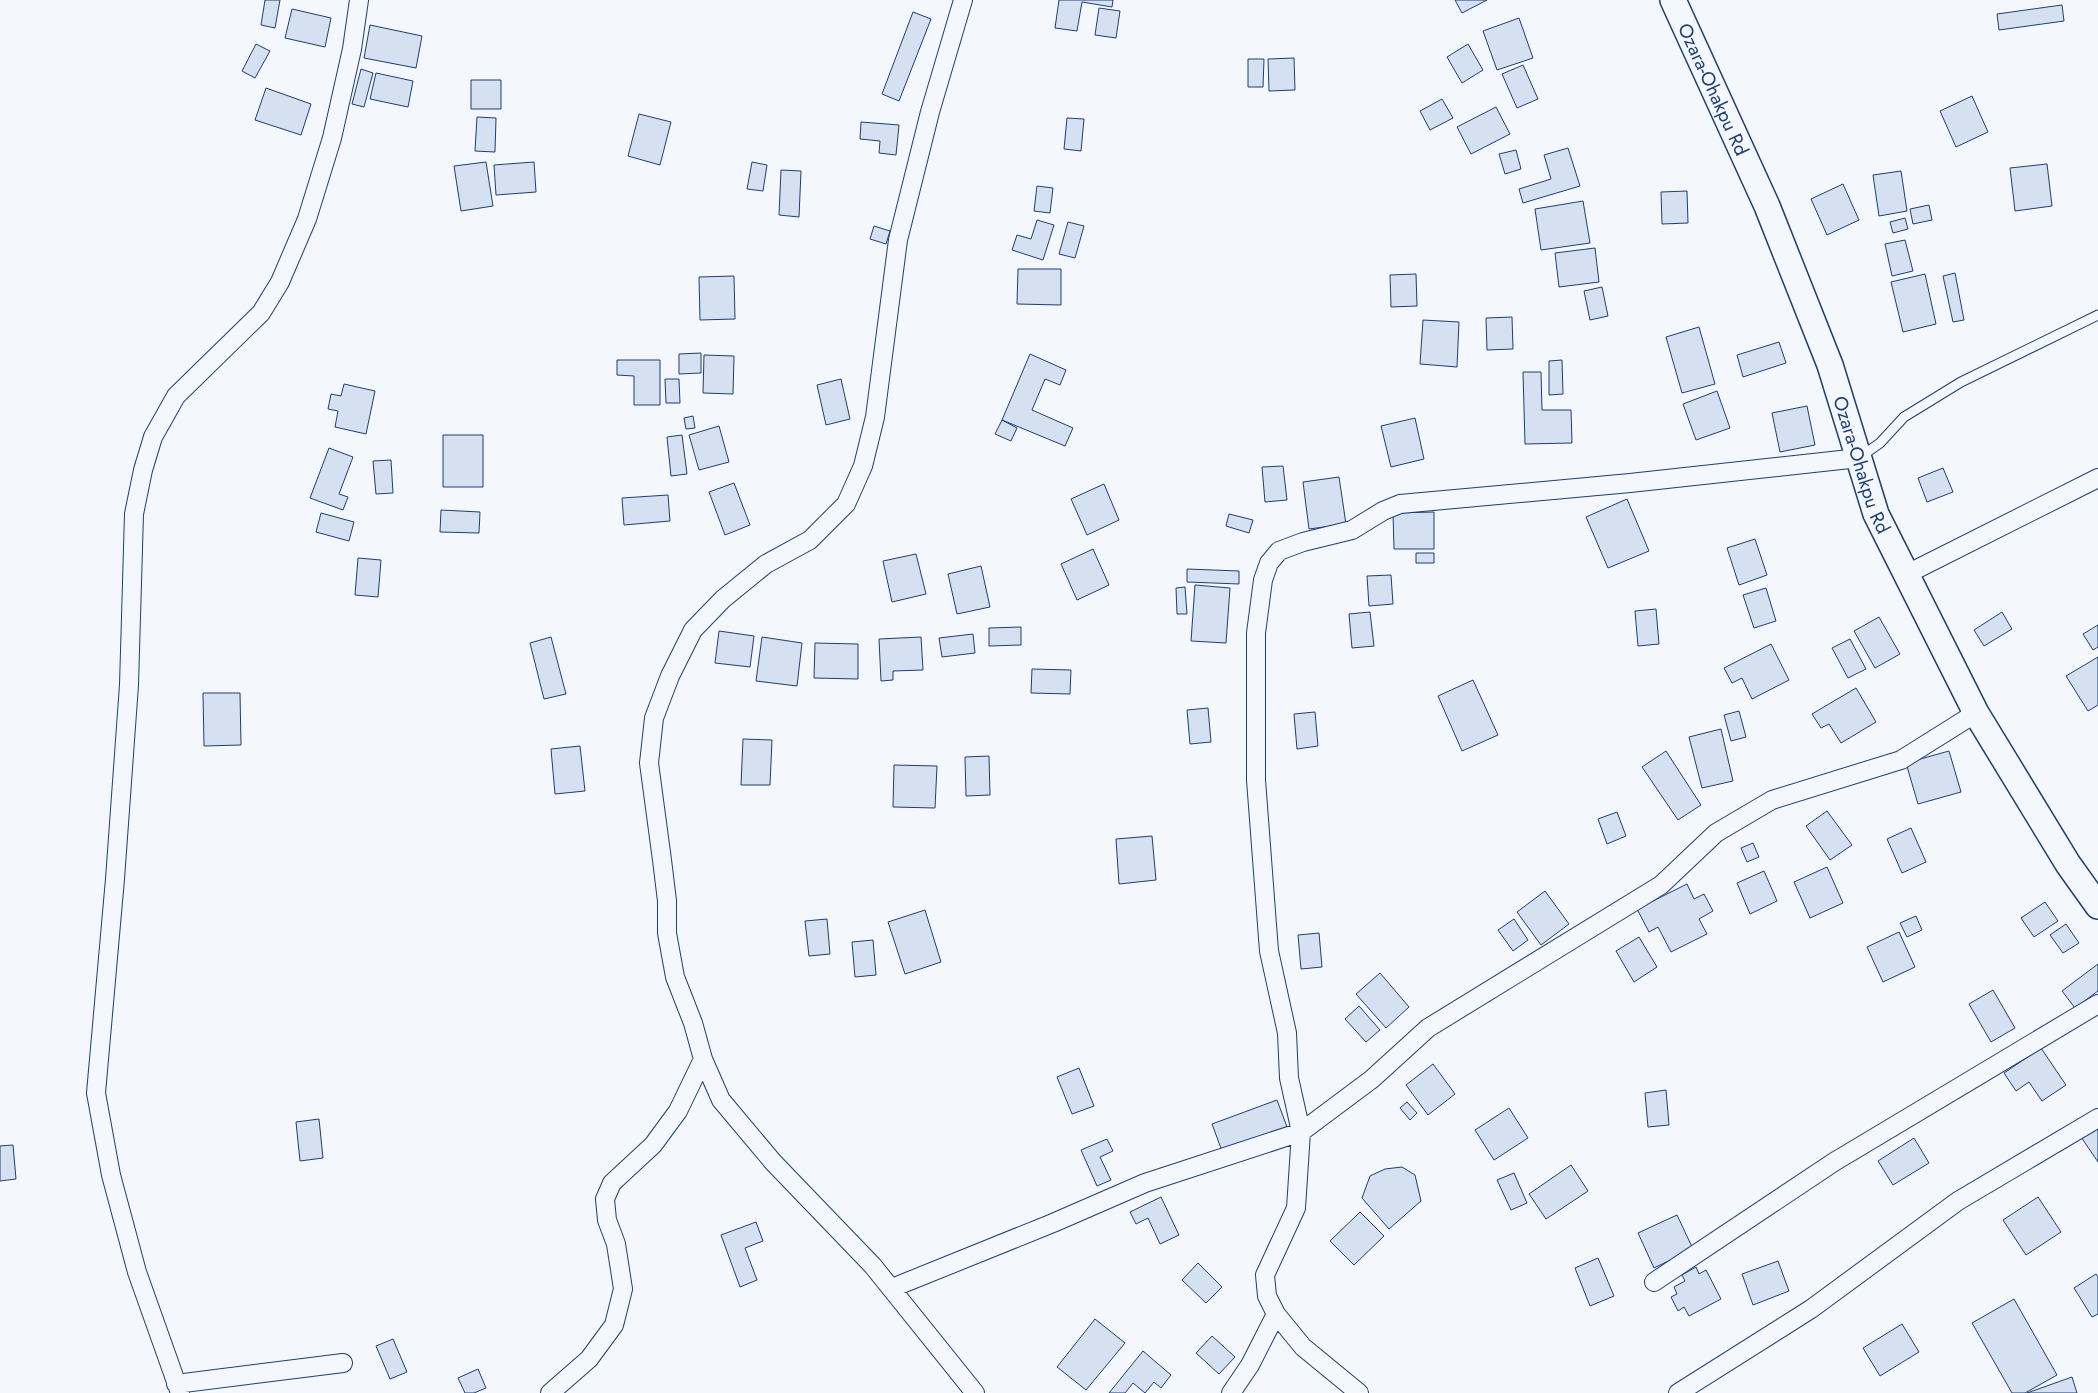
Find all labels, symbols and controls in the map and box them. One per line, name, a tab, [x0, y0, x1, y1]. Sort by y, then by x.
street label: Ozara-Ohakpu Rd	[1671, 19, 1755, 160]
street label: Ozara-Ohakpu Rd	[1826, 393, 1897, 538]

